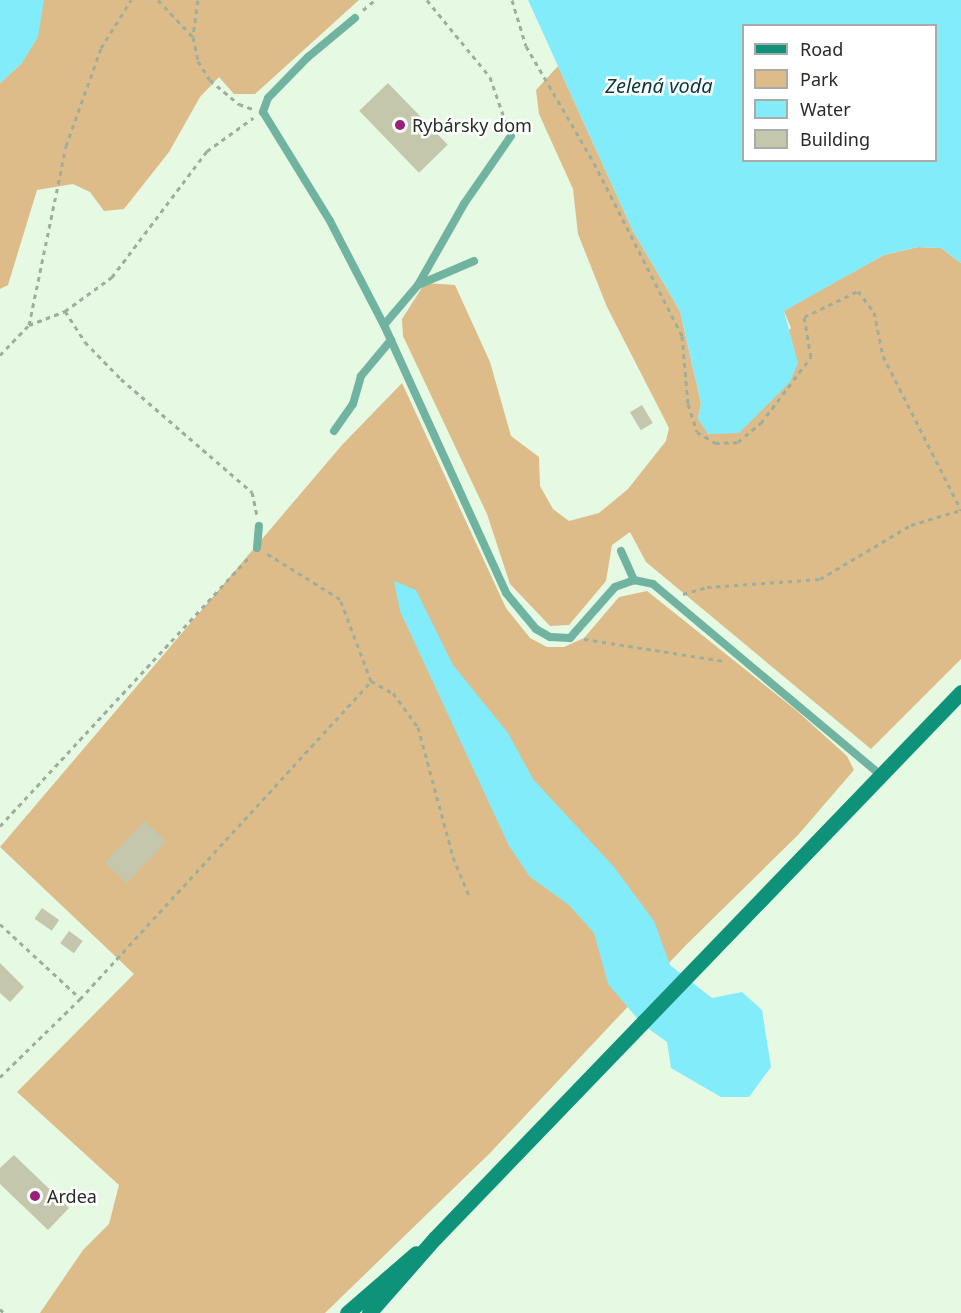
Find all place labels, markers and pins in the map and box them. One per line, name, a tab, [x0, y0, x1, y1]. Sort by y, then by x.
place label: Rybársky dom	[412, 114, 532, 136]
marker: Rybársky dom	[393, 118, 407, 132]
place label: Ardea	[47, 1185, 97, 1207]
marker: Ardea	[28, 1189, 42, 1203]

